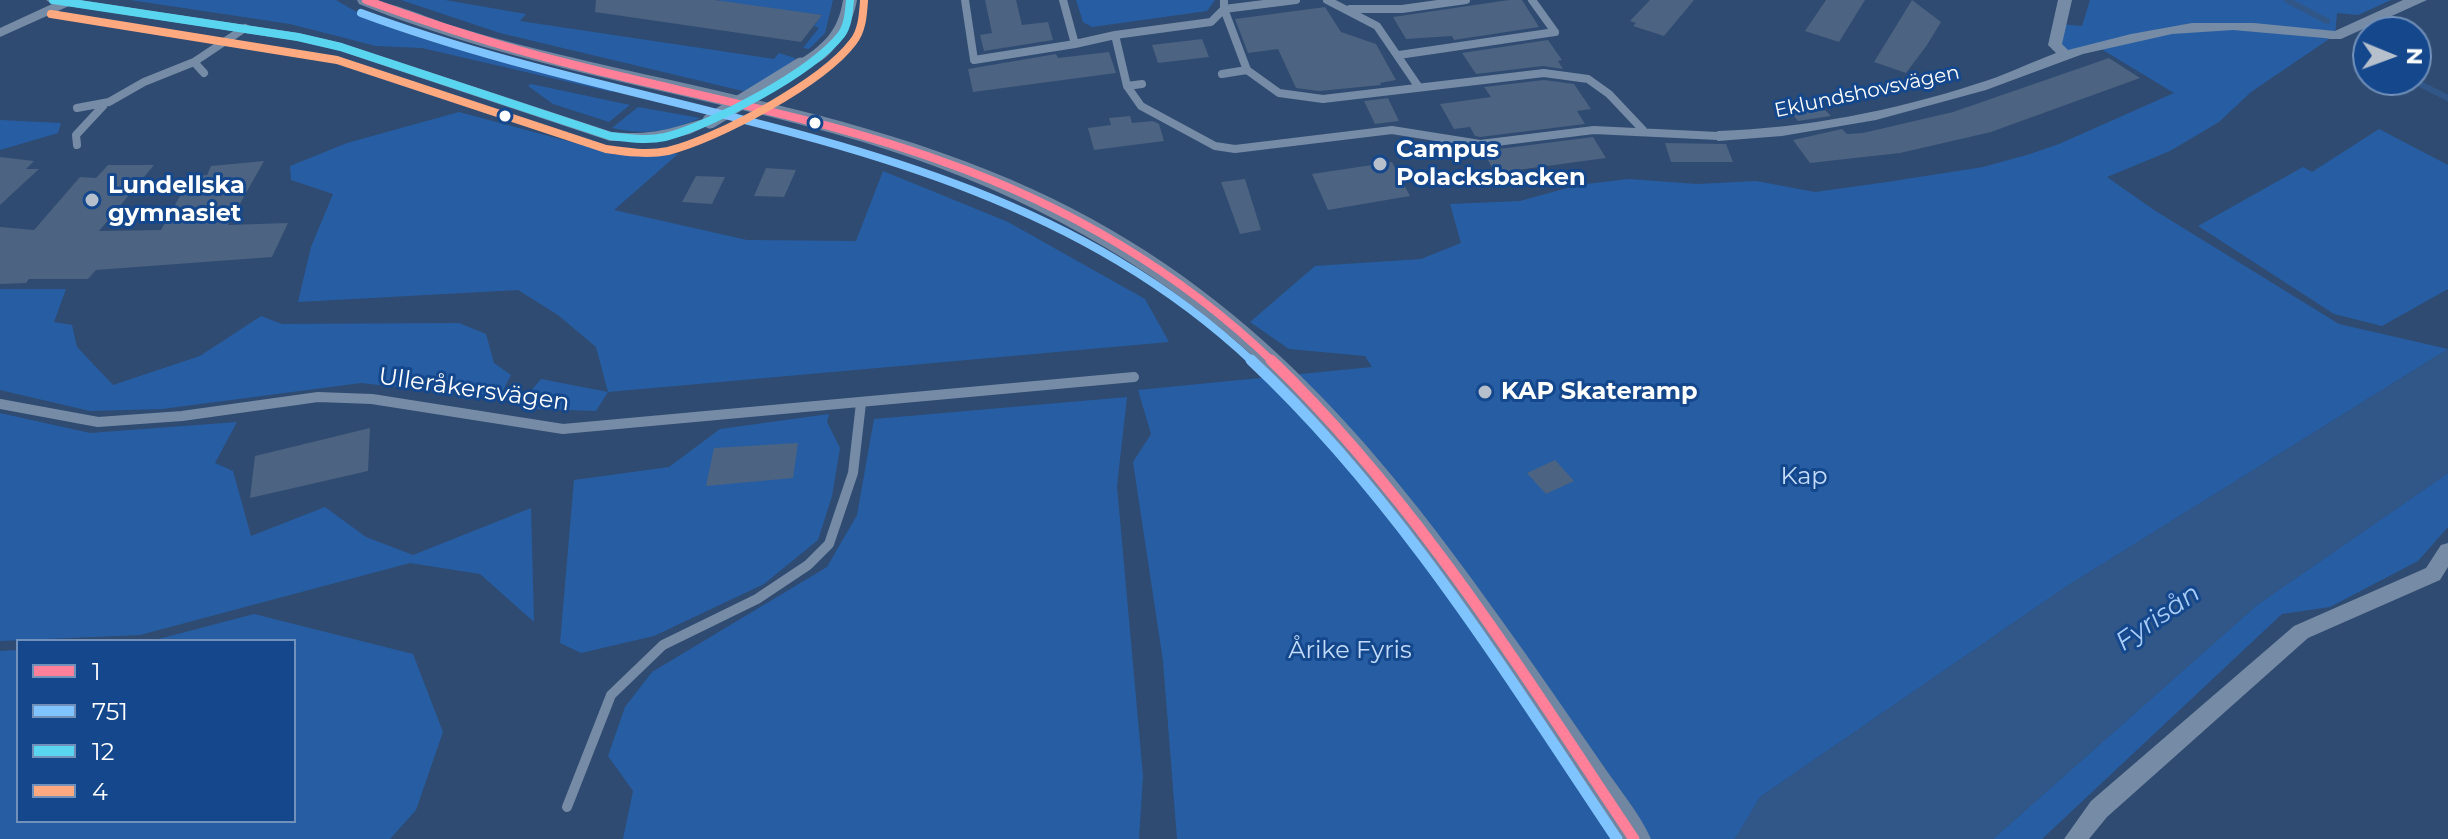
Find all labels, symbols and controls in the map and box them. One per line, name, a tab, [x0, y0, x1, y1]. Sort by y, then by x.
north arrow	[2352, 16, 2432, 96]
text: N	[2401, 47, 2428, 66]
street label: Eklundshovsvägen	[1772, 61, 1962, 123]
unlabelled marker	[497, 108, 513, 124]
unlabelled marker	[807, 115, 823, 131]
place label: Campus Polacksbacken	[1396, 136, 1586, 192]
marker: Campus Polacksbacken	[1371, 155, 1389, 173]
place label: Lundellska gymnasiet	[108, 172, 245, 228]
marker: Lundellska gymnasiet	[83, 191, 101, 209]
street label: Ulleråkersvägen	[377, 362, 571, 418]
place label: KAP Skateramp	[1501, 378, 1697, 406]
marker: KAP Skateramp	[1476, 383, 1494, 401]
park label: Kap	[1780, 463, 1828, 491]
water label: Fyrisån	[2110, 578, 2206, 658]
park label: Årike Fyris	[1288, 637, 1412, 665]
legend	[16, 639, 296, 823]
text: 1	[92, 657, 101, 686]
text: 751	[92, 697, 128, 726]
text: 12	[92, 737, 114, 766]
text: 4	[92, 777, 108, 806]

